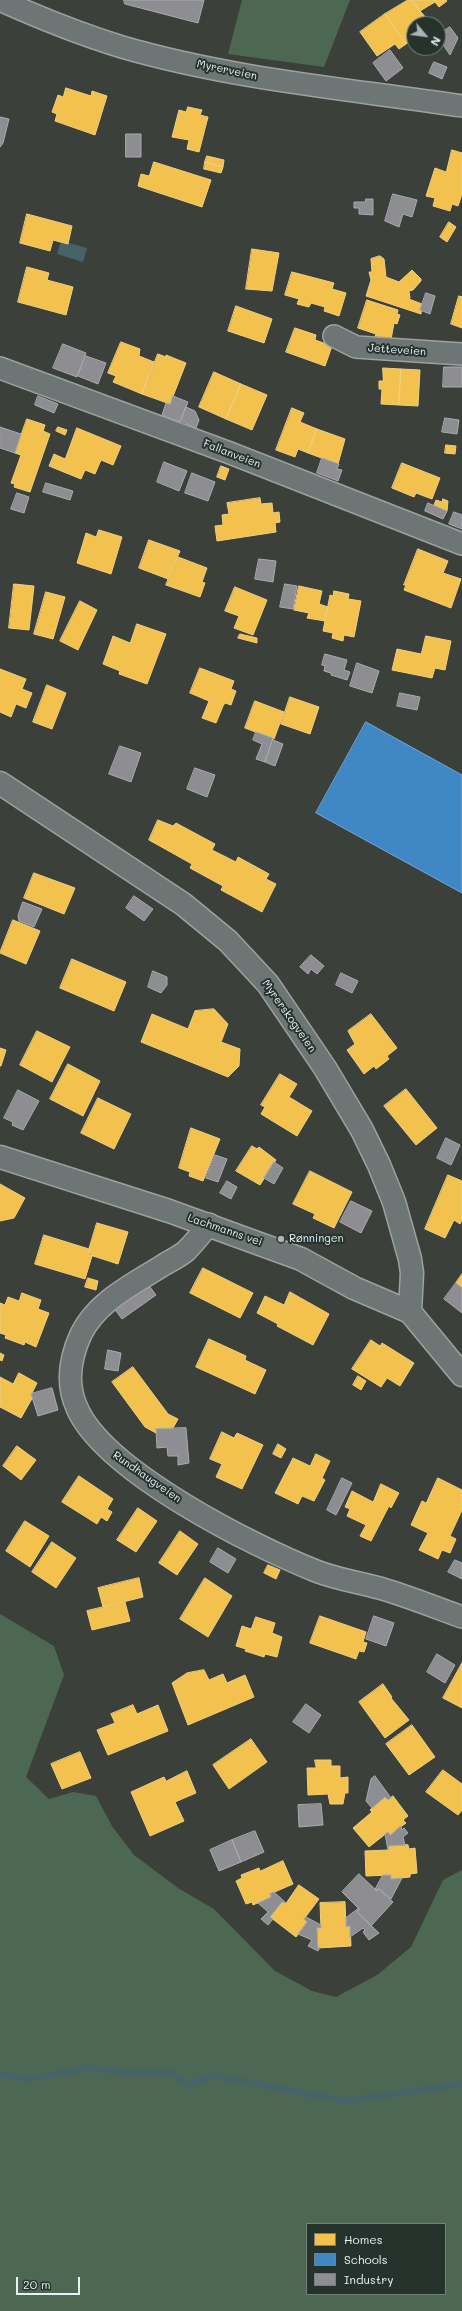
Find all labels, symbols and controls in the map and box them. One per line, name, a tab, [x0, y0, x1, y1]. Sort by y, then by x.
north arrow	[406, 16, 446, 56]
text: N	[427, 34, 445, 49]
street label: Myrerveien	[196, 57, 258, 83]
street label: Jetteveien	[367, 341, 427, 359]
street label: Fallanveien	[201, 437, 263, 471]
street label: Myrerskogveien	[259, 977, 319, 1055]
street label: Lachmanns vei	[186, 1211, 264, 1249]
place label: Rønningen	[289, 1232, 344, 1246]
marker: Rønningen	[276, 1234, 286, 1244]
street label: Rundhaugveien	[110, 1449, 184, 1505]
legend	[306, 2223, 446, 2295]
text: Homes	[344, 2231, 383, 2247]
text: Schools	[344, 2251, 388, 2267]
scale bar	[18, 2269, 82, 2295]
text: Industry	[344, 2271, 393, 2287]
text: 20 m	[23, 2276, 51, 2292]

